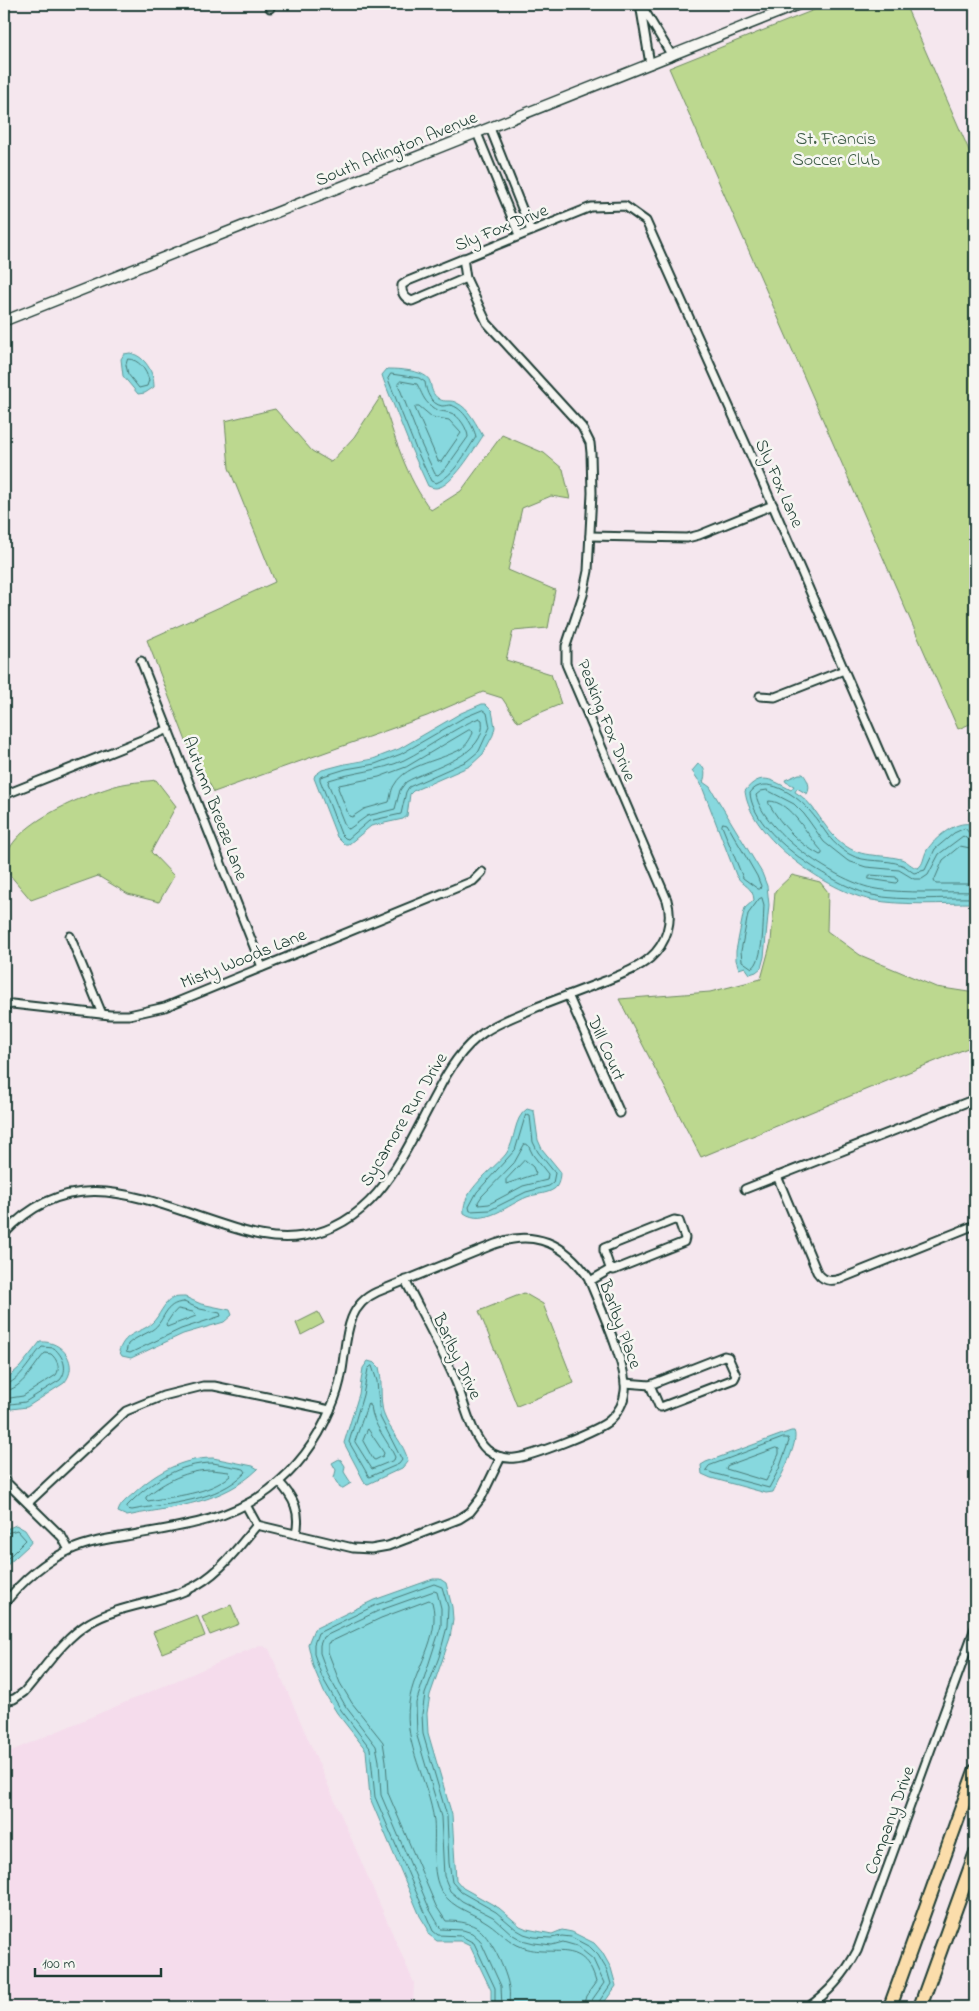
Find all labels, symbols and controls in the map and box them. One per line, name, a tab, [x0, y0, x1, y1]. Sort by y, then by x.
street label: South Arlington Avenue	[312, 105, 483, 195]
park label: St. Francis Soccer Club	[792, 127, 880, 174]
street label: Sly Fox Drive	[451, 198, 553, 259]
street label: Sly Fox Lane	[747, 435, 810, 533]
street label: Peaking Fox Drive	[568, 656, 642, 787]
street label: Autumn Breeze Lane	[175, 733, 254, 885]
street label: Misty Woods Lane	[177, 922, 311, 997]
street label: Dill Court	[579, 1011, 631, 1085]
street label: Sycamore Run Drive	[354, 1047, 456, 1192]
street label: Barlby Place	[591, 1276, 647, 1374]
street label: Barlby Drive	[425, 1309, 488, 1405]
street label: Company Drive	[859, 1762, 923, 1879]
scale bar	[35, 1946, 161, 1978]
text: 100 m	[42, 1953, 75, 1975]

